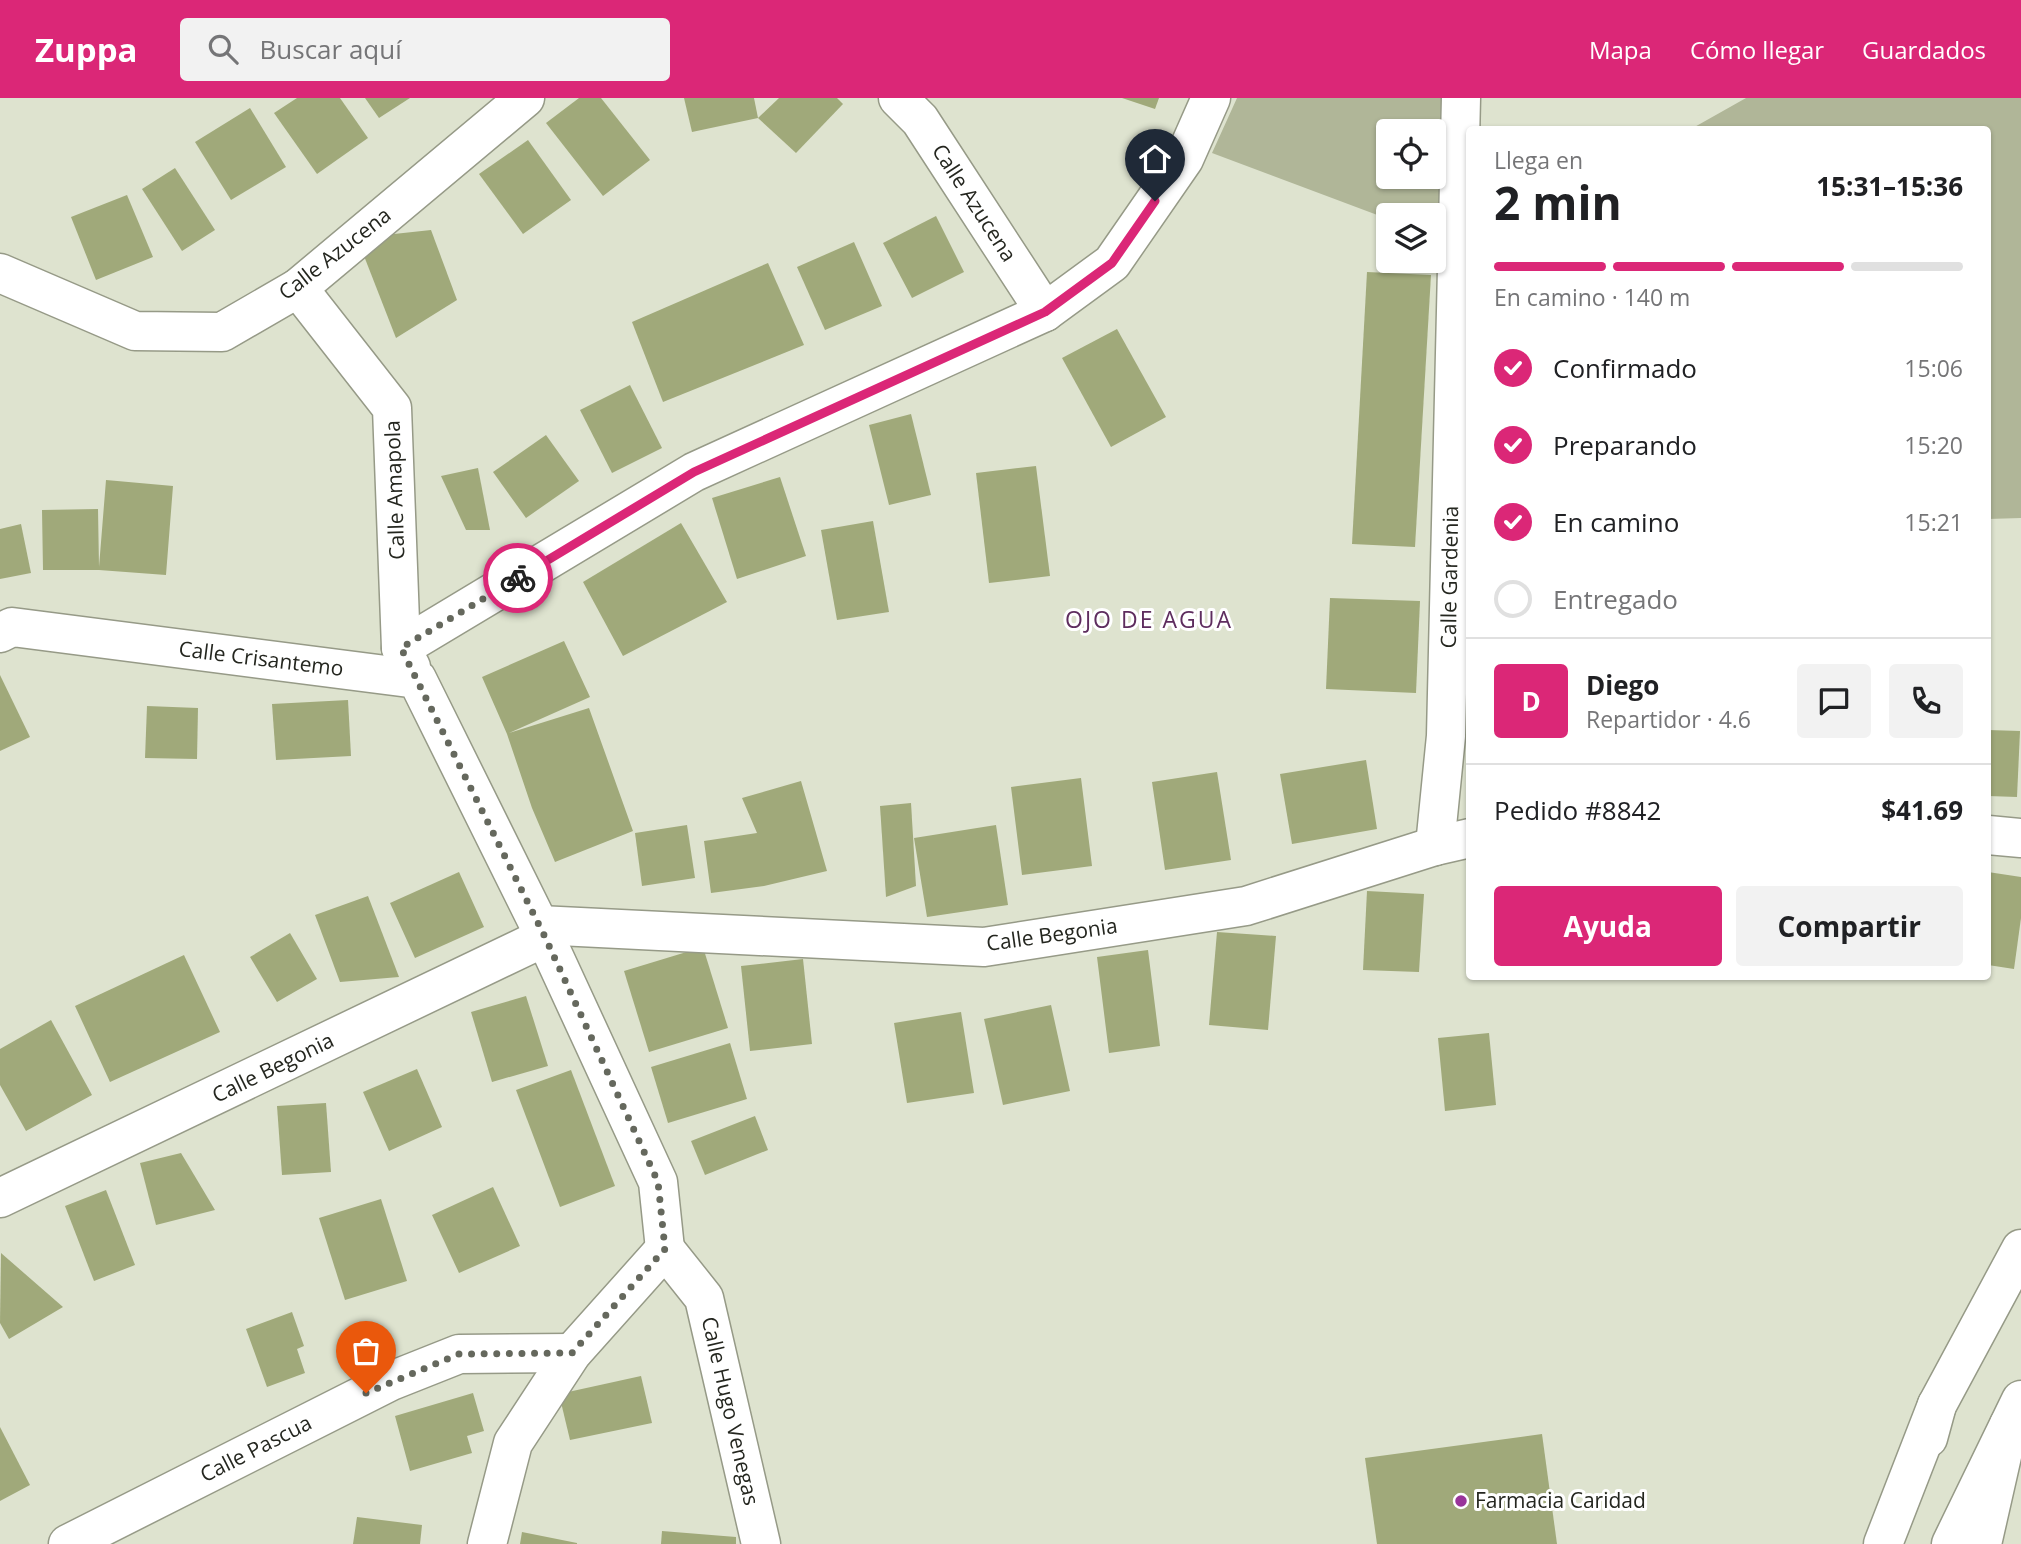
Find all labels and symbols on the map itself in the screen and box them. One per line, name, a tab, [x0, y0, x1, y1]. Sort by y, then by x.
pin	[1125, 129, 1185, 201]
street label: Calle Azucena	[926, 138, 1023, 267]
street label: Calle Azucena	[273, 201, 396, 306]
street label: Calle Amapola	[378, 420, 410, 560]
street label: Calle Gardenia	[1434, 505, 1464, 649]
courier	[483, 543, 553, 613]
district label: OJO DE AGUA	[1065, 603, 1233, 635]
street label: Calle Crisantemo	[177, 634, 345, 682]
street label: Calle Begonia	[985, 911, 1119, 957]
street label: Calle Begonia	[207, 1026, 338, 1109]
street label: Calle Hugo Venegas	[696, 1314, 766, 1508]
pin	[336, 1321, 396, 1393]
street label: Calle Pascua	[195, 1408, 316, 1488]
place label: Farmacia Caridad	[1475, 1486, 1646, 1514]
marker: Farmacia Caridad	[1453, 1493, 1469, 1509]

